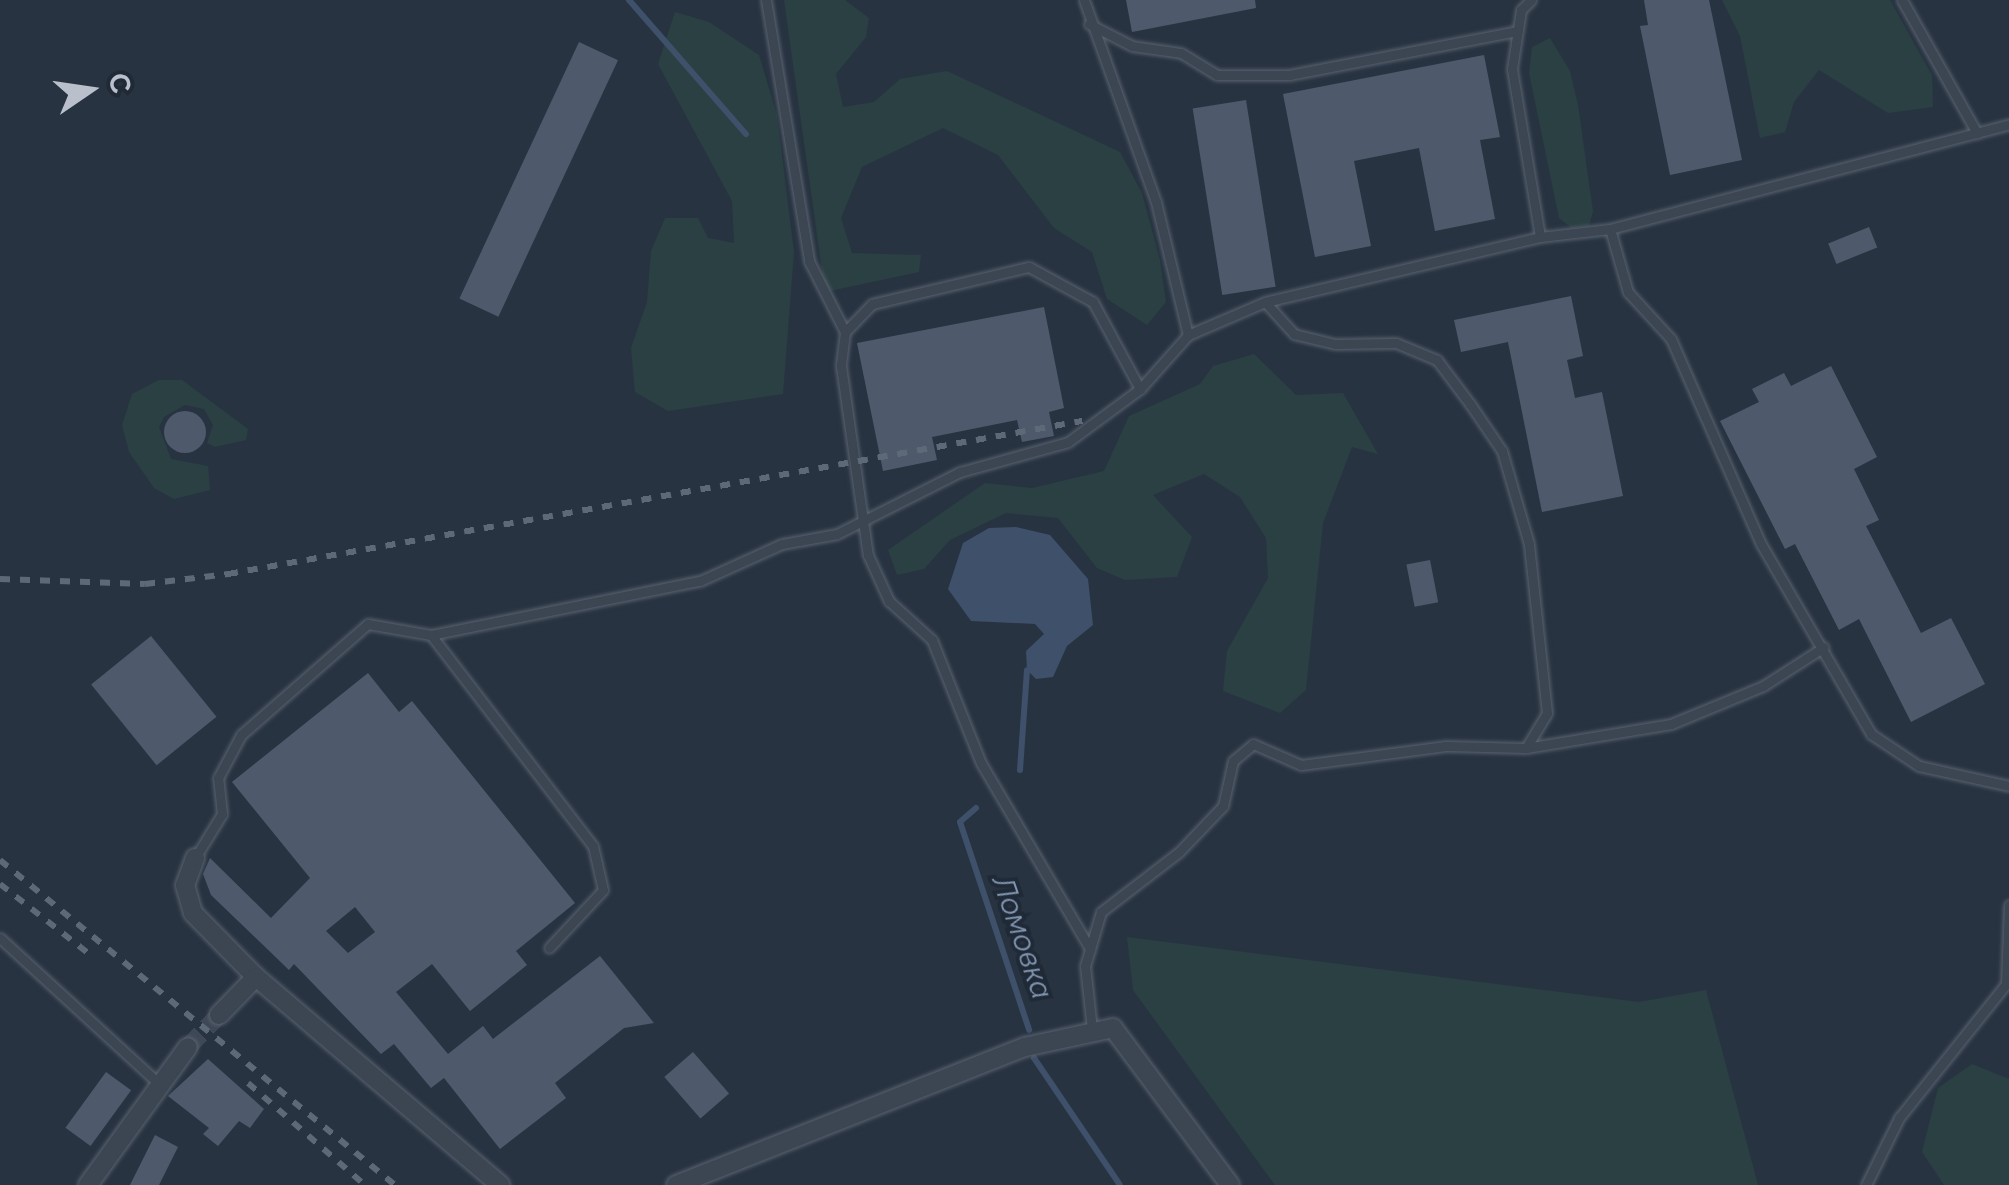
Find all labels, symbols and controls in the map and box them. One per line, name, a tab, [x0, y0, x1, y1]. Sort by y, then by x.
north arrow	[40, 40, 140, 140]
text: С	[101, 70, 138, 96]
water label: Ломовка	[984, 870, 1060, 1004]

